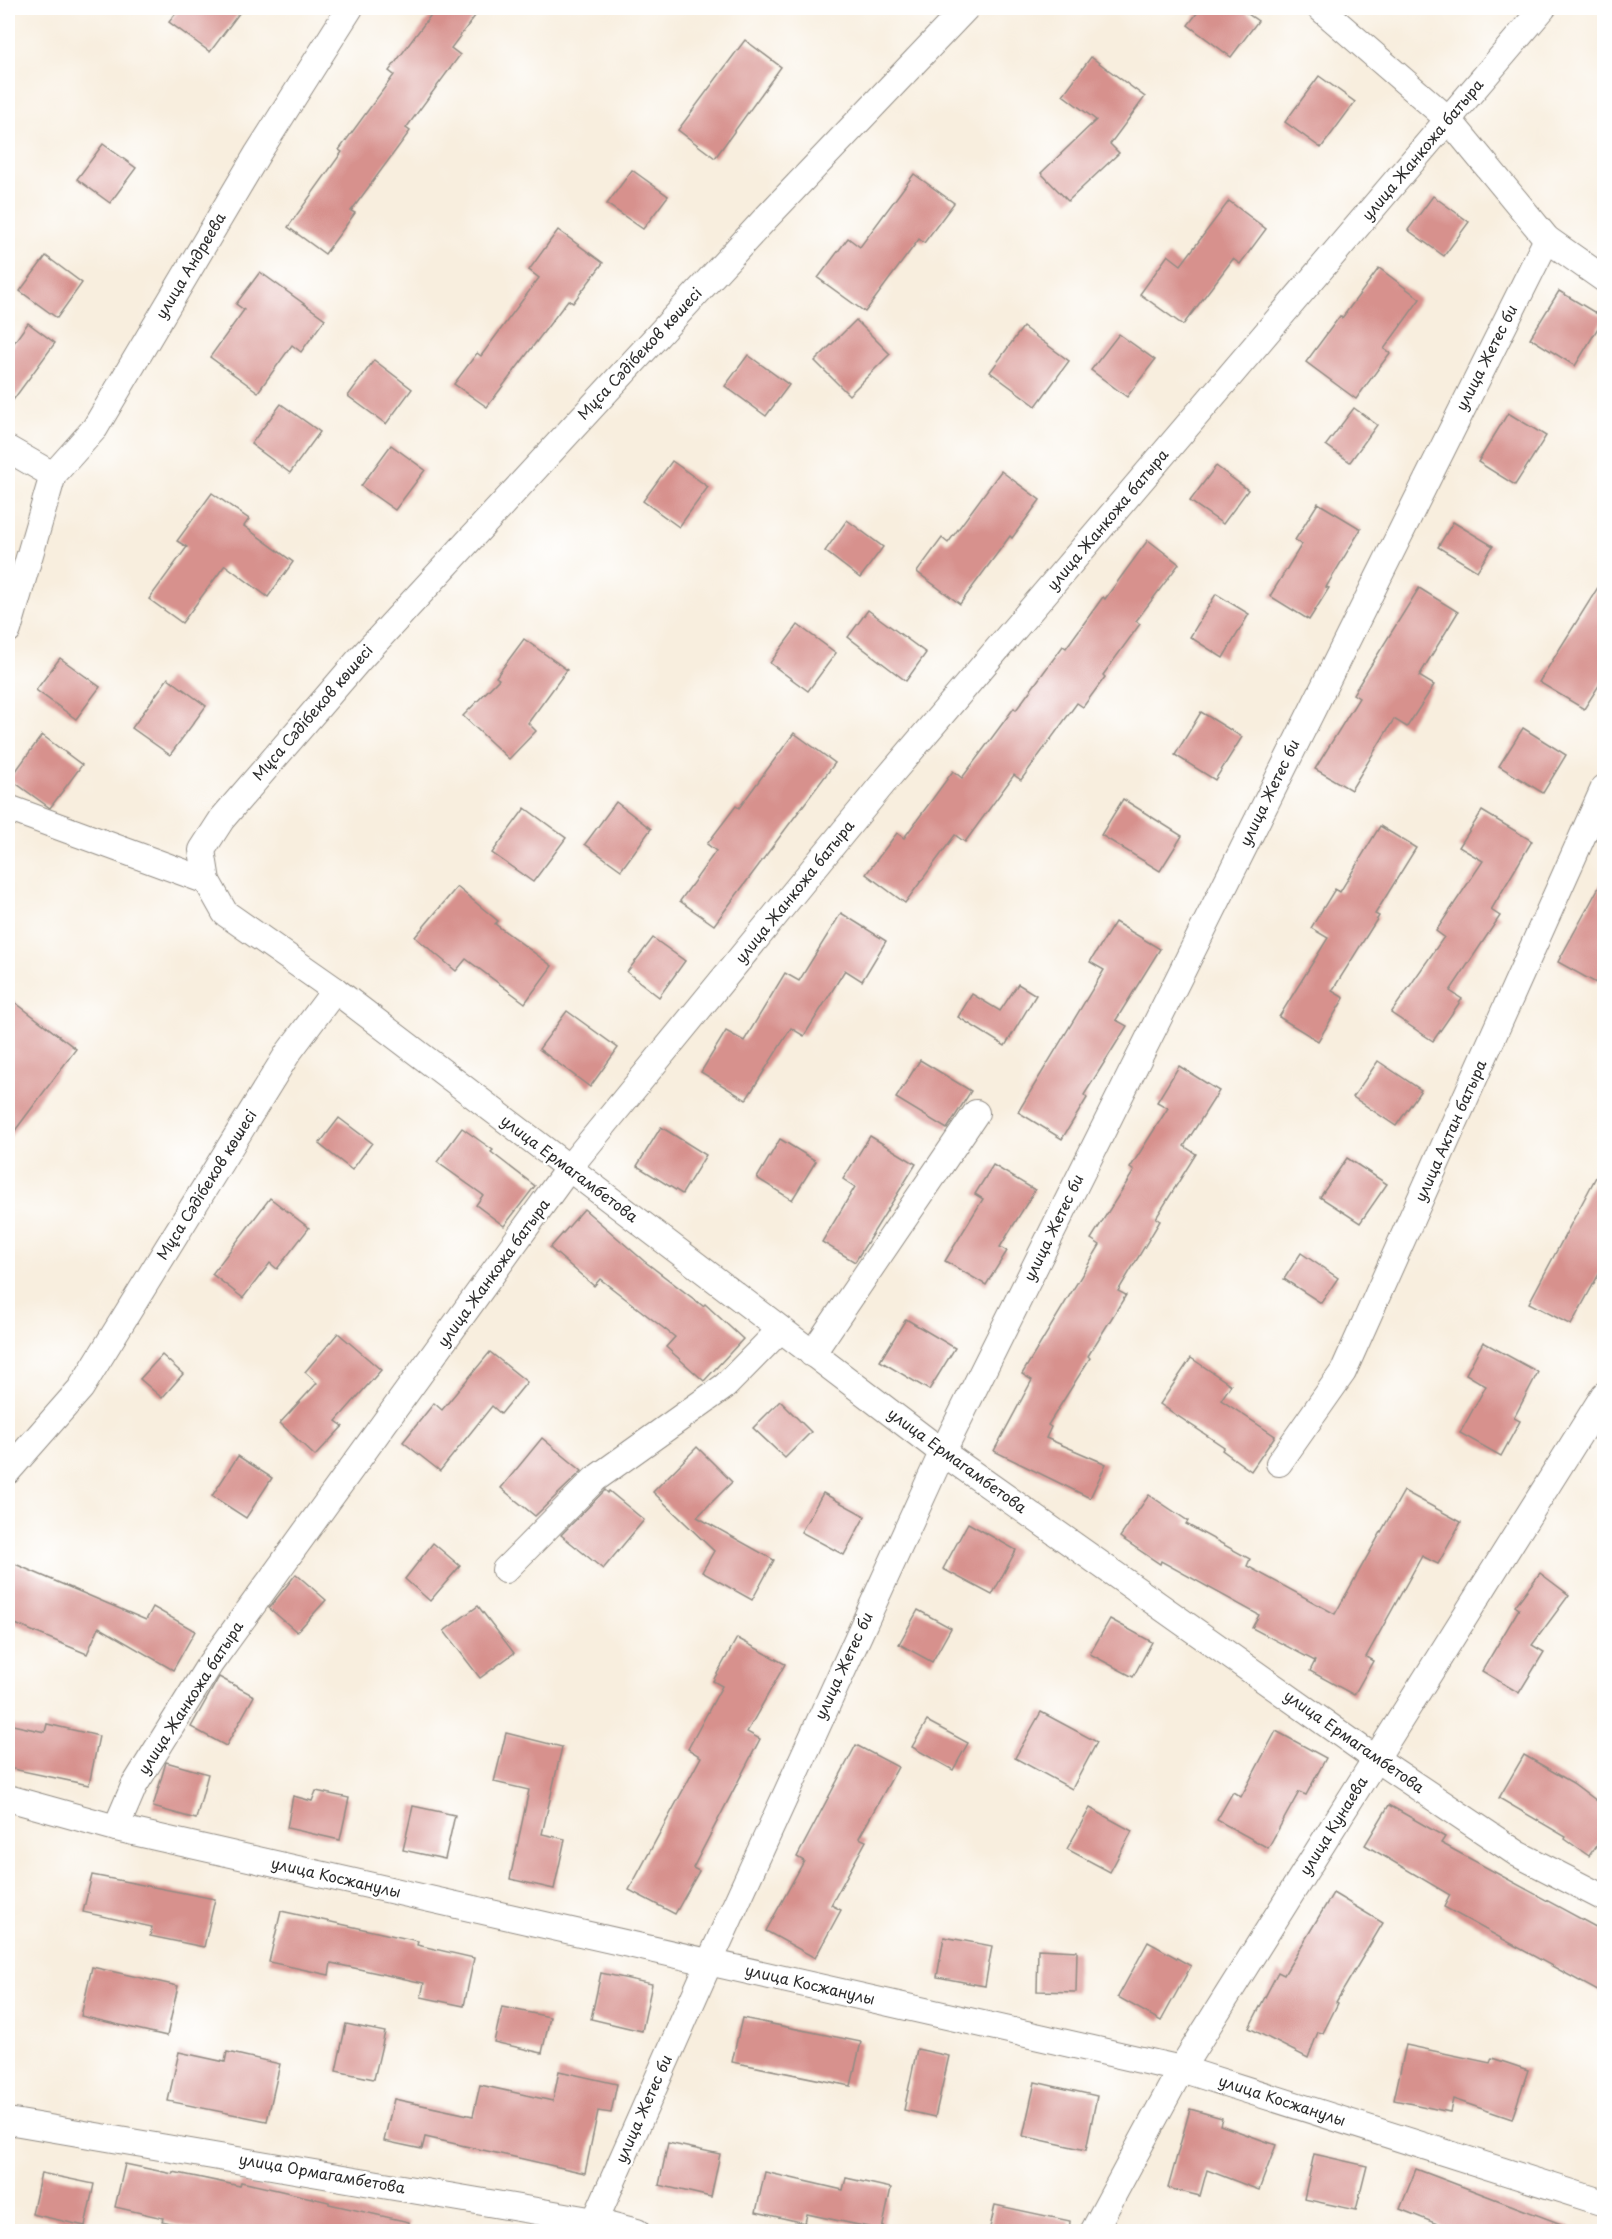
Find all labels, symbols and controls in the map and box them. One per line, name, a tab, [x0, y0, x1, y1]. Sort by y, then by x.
street label: улица Жанкожа батыра	[1356, 73, 1489, 225]
street label: улица Андреева	[149, 207, 231, 323]
street label: Мұса Сәдібеков көшесі	[571, 282, 707, 424]
street label: улица Жетес би	[1449, 300, 1522, 414]
street label: улица Жанкожа батыра	[1041, 443, 1174, 595]
street label: Мұса Сәдібеков көшесі	[246, 639, 378, 785]
street label: улица Жетес би	[1233, 735, 1304, 850]
street label: улица Жанкожа батыра	[729, 814, 859, 968]
street label: улица Актан батыра	[1408, 1055, 1492, 1205]
street label: Мұса Сәдібеков көшесі	[150, 1104, 262, 1264]
street label: улица Ермагамбетова	[496, 1108, 644, 1228]
street label: улица Жетес би	[1017, 1170, 1088, 1285]
street label: улица Жанкожа батыра	[431, 1193, 555, 1351]
street label: улица Ермагамбетова	[884, 1401, 1033, 1519]
street label: улица Жетес би	[808, 1608, 878, 1723]
street label: улица Жанкожа батыра	[131, 1615, 248, 1778]
street label: улица Ермагамбетова	[1280, 1684, 1430, 1798]
street label: улица Кунаева	[1293, 1771, 1373, 1879]
street label: улица Косжанулы	[269, 1850, 403, 1903]
street label: улица Косжанулы	[743, 1957, 877, 2010]
street label: улица Жетес би	[608, 2051, 677, 2166]
street label: улица Косжанулы	[1216, 2068, 1349, 2131]
street label: улица Ормагамбетова	[237, 2147, 408, 2199]

